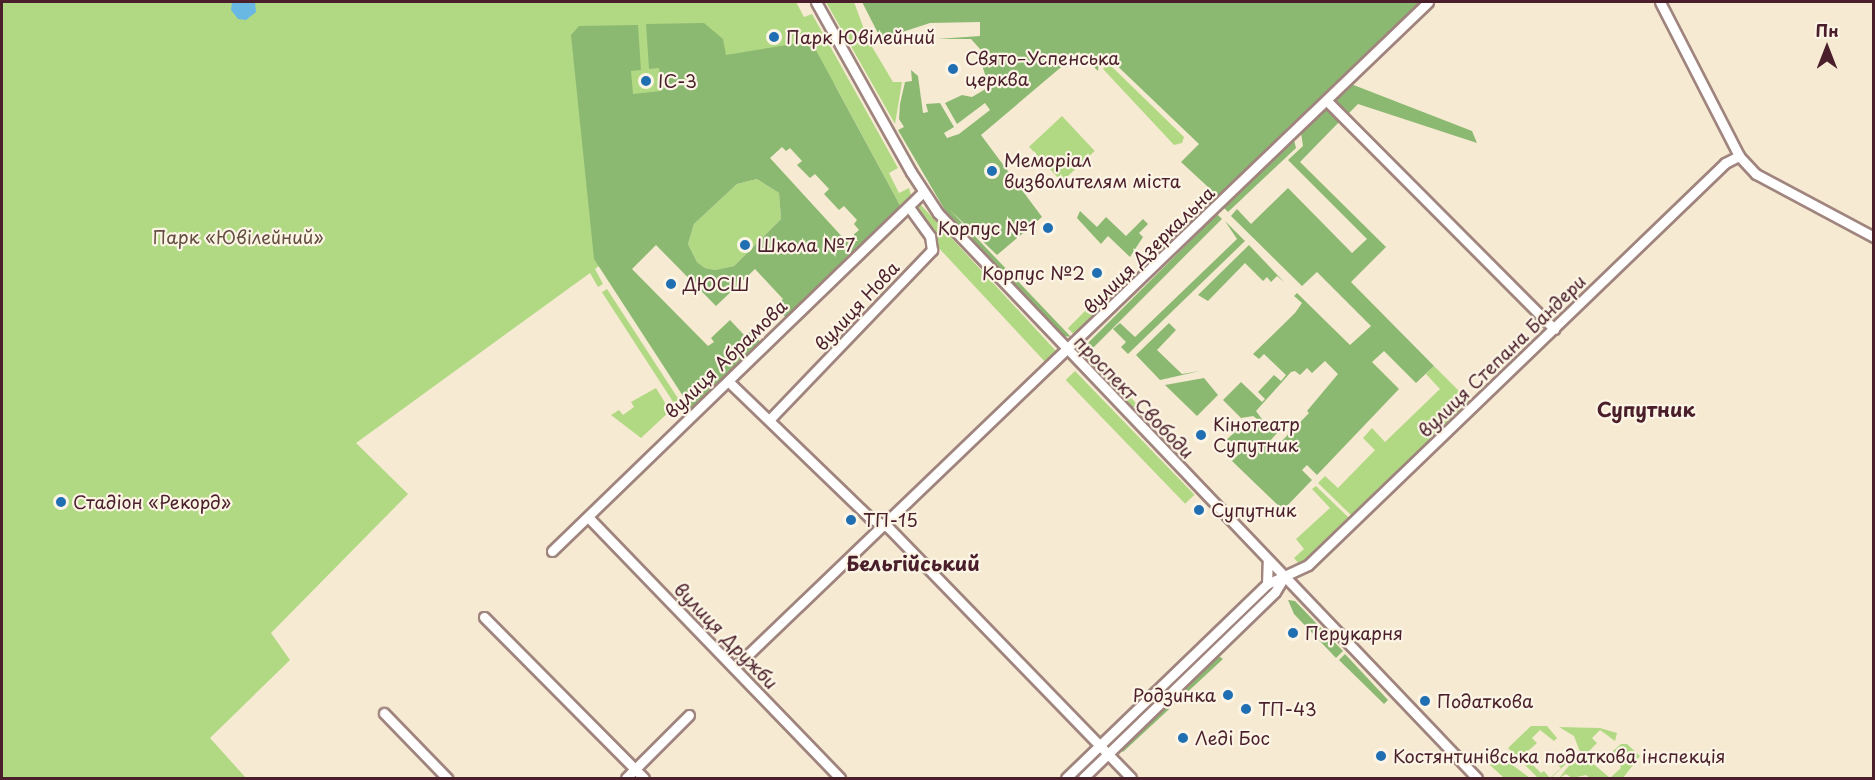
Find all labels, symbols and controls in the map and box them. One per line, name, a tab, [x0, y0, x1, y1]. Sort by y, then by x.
north arrow	[1797, 18, 1857, 78]
text: Пн	[1815, 18, 1839, 42]
place label: Парк Ювілейний	[786, 26, 936, 48]
marker: Парк Ювілейний	[767, 30, 781, 44]
place label: Свято–Успенська церква	[965, 48, 1119, 90]
marker: Свято–Успенська церква	[946, 62, 960, 76]
place label: ІС-3	[658, 70, 697, 92]
marker: ІС-3	[639, 74, 653, 88]
place label: Меморіал визволителям міста	[1004, 150, 1181, 192]
marker: Меморіал визволителям міста	[985, 164, 999, 178]
street label: вулиця Дзеркальна	[1079, 182, 1219, 318]
place label: Корпус №1	[937, 217, 1036, 239]
marker: Корпус №1	[1041, 221, 1055, 235]
park label: Парк «Ювілейний»	[153, 226, 323, 248]
place label: Школа №7	[757, 234, 856, 256]
marker: Школа №7	[738, 238, 752, 252]
street label: вулиця Нова	[810, 257, 904, 355]
place label: Корпус №2	[981, 262, 1085, 284]
marker: Корпус №2	[1090, 266, 1104, 280]
street label: вулиця Степана Бандери	[1414, 270, 1590, 442]
place label: ДЮСШ	[683, 273, 750, 295]
marker: ДЮСШ	[664, 277, 678, 291]
street label: вулиця Абрамова	[660, 295, 792, 423]
street label: проспект Свободи	[1070, 331, 1198, 463]
district label: Супутник	[1597, 397, 1695, 421]
place label: Кінотеатр Супутник	[1213, 414, 1300, 456]
marker: Кінотеатр Супутник	[1194, 428, 1208, 442]
place label: Стадіон «Рекорд»	[73, 491, 231, 513]
marker: Стадіон «Рекорд»	[54, 495, 68, 509]
place label: Супутник	[1211, 499, 1297, 521]
marker: Супутник	[1192, 503, 1206, 517]
place label: ТП-15	[863, 509, 918, 531]
marker: ТП-15	[844, 513, 858, 527]
district label: Бельгійський	[846, 551, 980, 575]
street label: вулиця Дружби	[670, 578, 782, 694]
place label: Перукарня	[1305, 622, 1403, 644]
marker: Перукарня	[1286, 626, 1300, 640]
place label: Родзинка	[1133, 684, 1216, 706]
marker: Родзинка	[1221, 688, 1235, 702]
place label: Податкова	[1437, 690, 1533, 712]
marker: Податкова	[1418, 694, 1432, 708]
place label: ТП-43	[1258, 698, 1317, 720]
marker: ТП-43	[1239, 702, 1253, 716]
place label: Леді Бос	[1195, 727, 1270, 749]
marker: Леді Бос	[1176, 731, 1190, 745]
place label: Костянтинівська податкова інспекція	[1393, 745, 1727, 767]
marker: Костянтинівська податкова інспекція	[1374, 749, 1388, 763]

